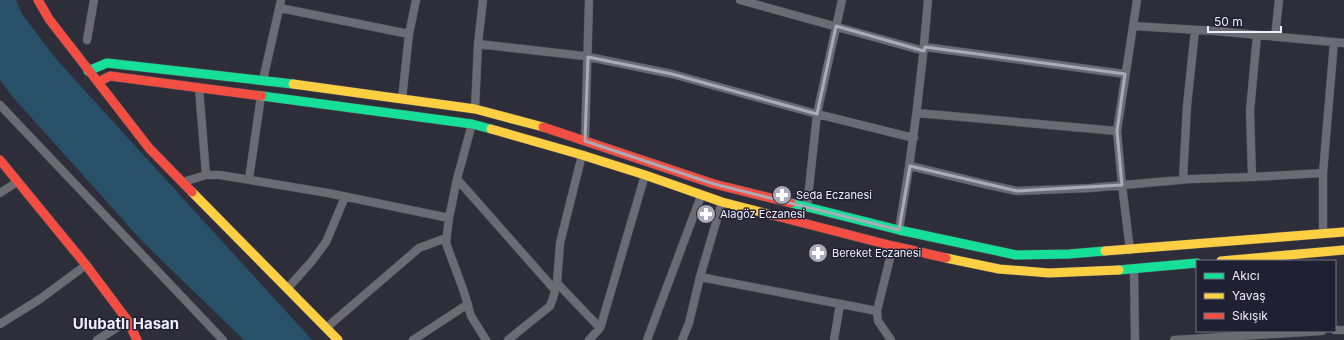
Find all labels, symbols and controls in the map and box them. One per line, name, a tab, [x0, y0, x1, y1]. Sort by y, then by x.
scale bar	[1208, 8, 1281, 34]
text: 50 m	[1214, 14, 1243, 29]
pharmacy icon: Seda Eczanesi	[771, 184, 793, 206]
place label: Seda Eczanesi	[796, 188, 872, 202]
pharmacy icon: Alagöz Eczanesi	[695, 203, 717, 225]
place label: Alagöz Eczanesi	[720, 207, 805, 221]
pharmacy icon: Bereket Eczanesi	[807, 242, 829, 264]
place label: Bereket Eczanesi	[832, 246, 921, 260]
legend	[1196, 260, 1336, 332]
text: Akıcı	[1232, 268, 1260, 283]
text: Yavaş	[1232, 288, 1266, 303]
text: Sıkışık	[1232, 308, 1268, 323]
district label: Ulubatlı Hasan	[73, 314, 179, 333]

